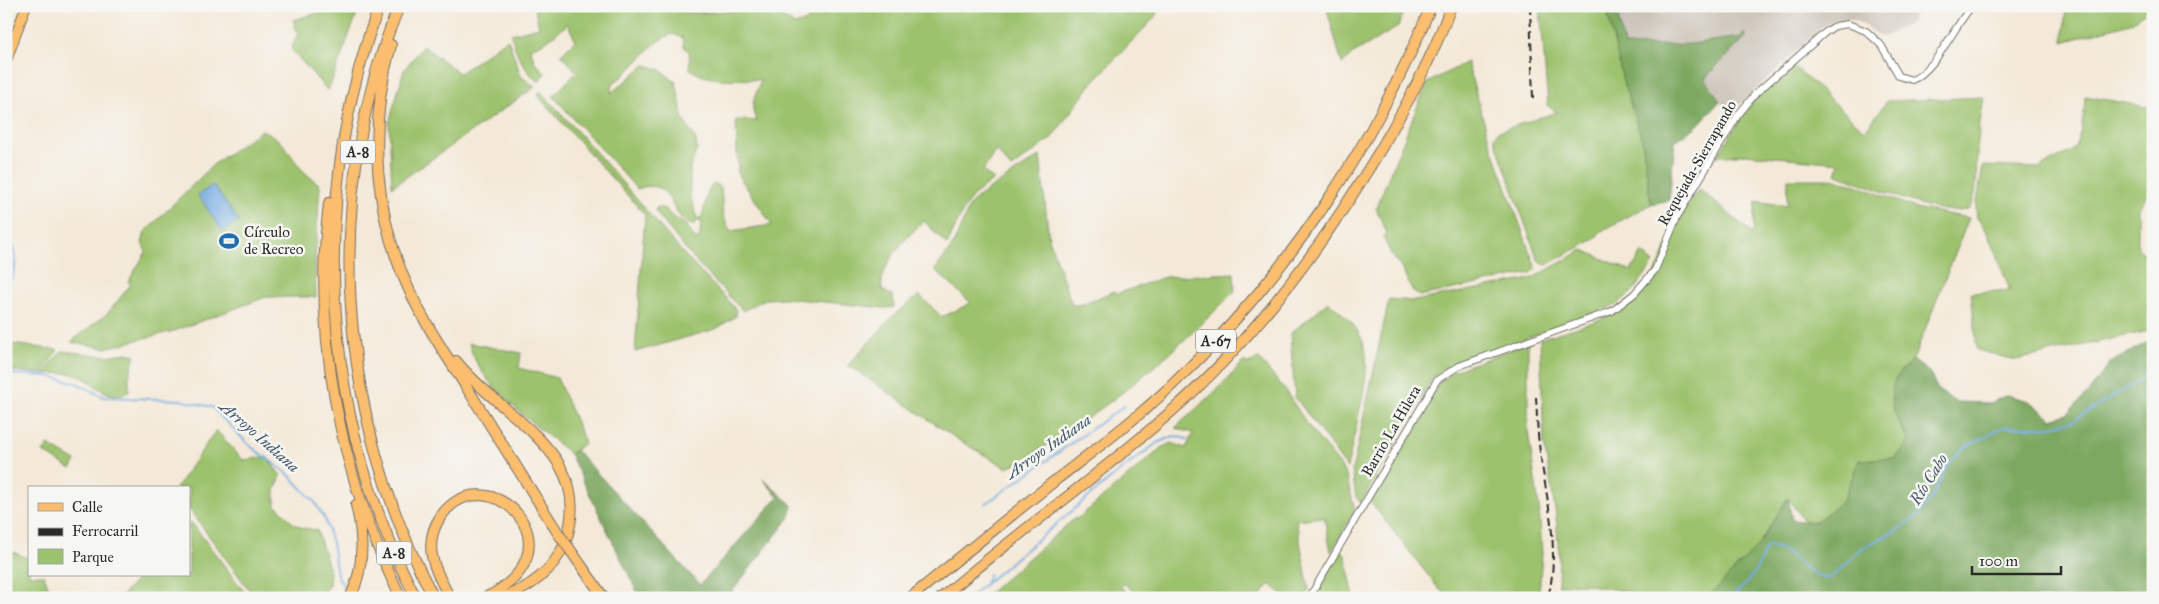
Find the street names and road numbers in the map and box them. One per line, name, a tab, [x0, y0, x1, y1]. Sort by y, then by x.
street label: Requejada-Sierrapando	[1654, 97, 1741, 229]
road number: A-8	[340, 140, 376, 163]
road number: A-67	[1196, 330, 1236, 352]
street label: Barrio La Hilera	[1358, 382, 1425, 480]
road number: A-8	[376, 542, 412, 564]

